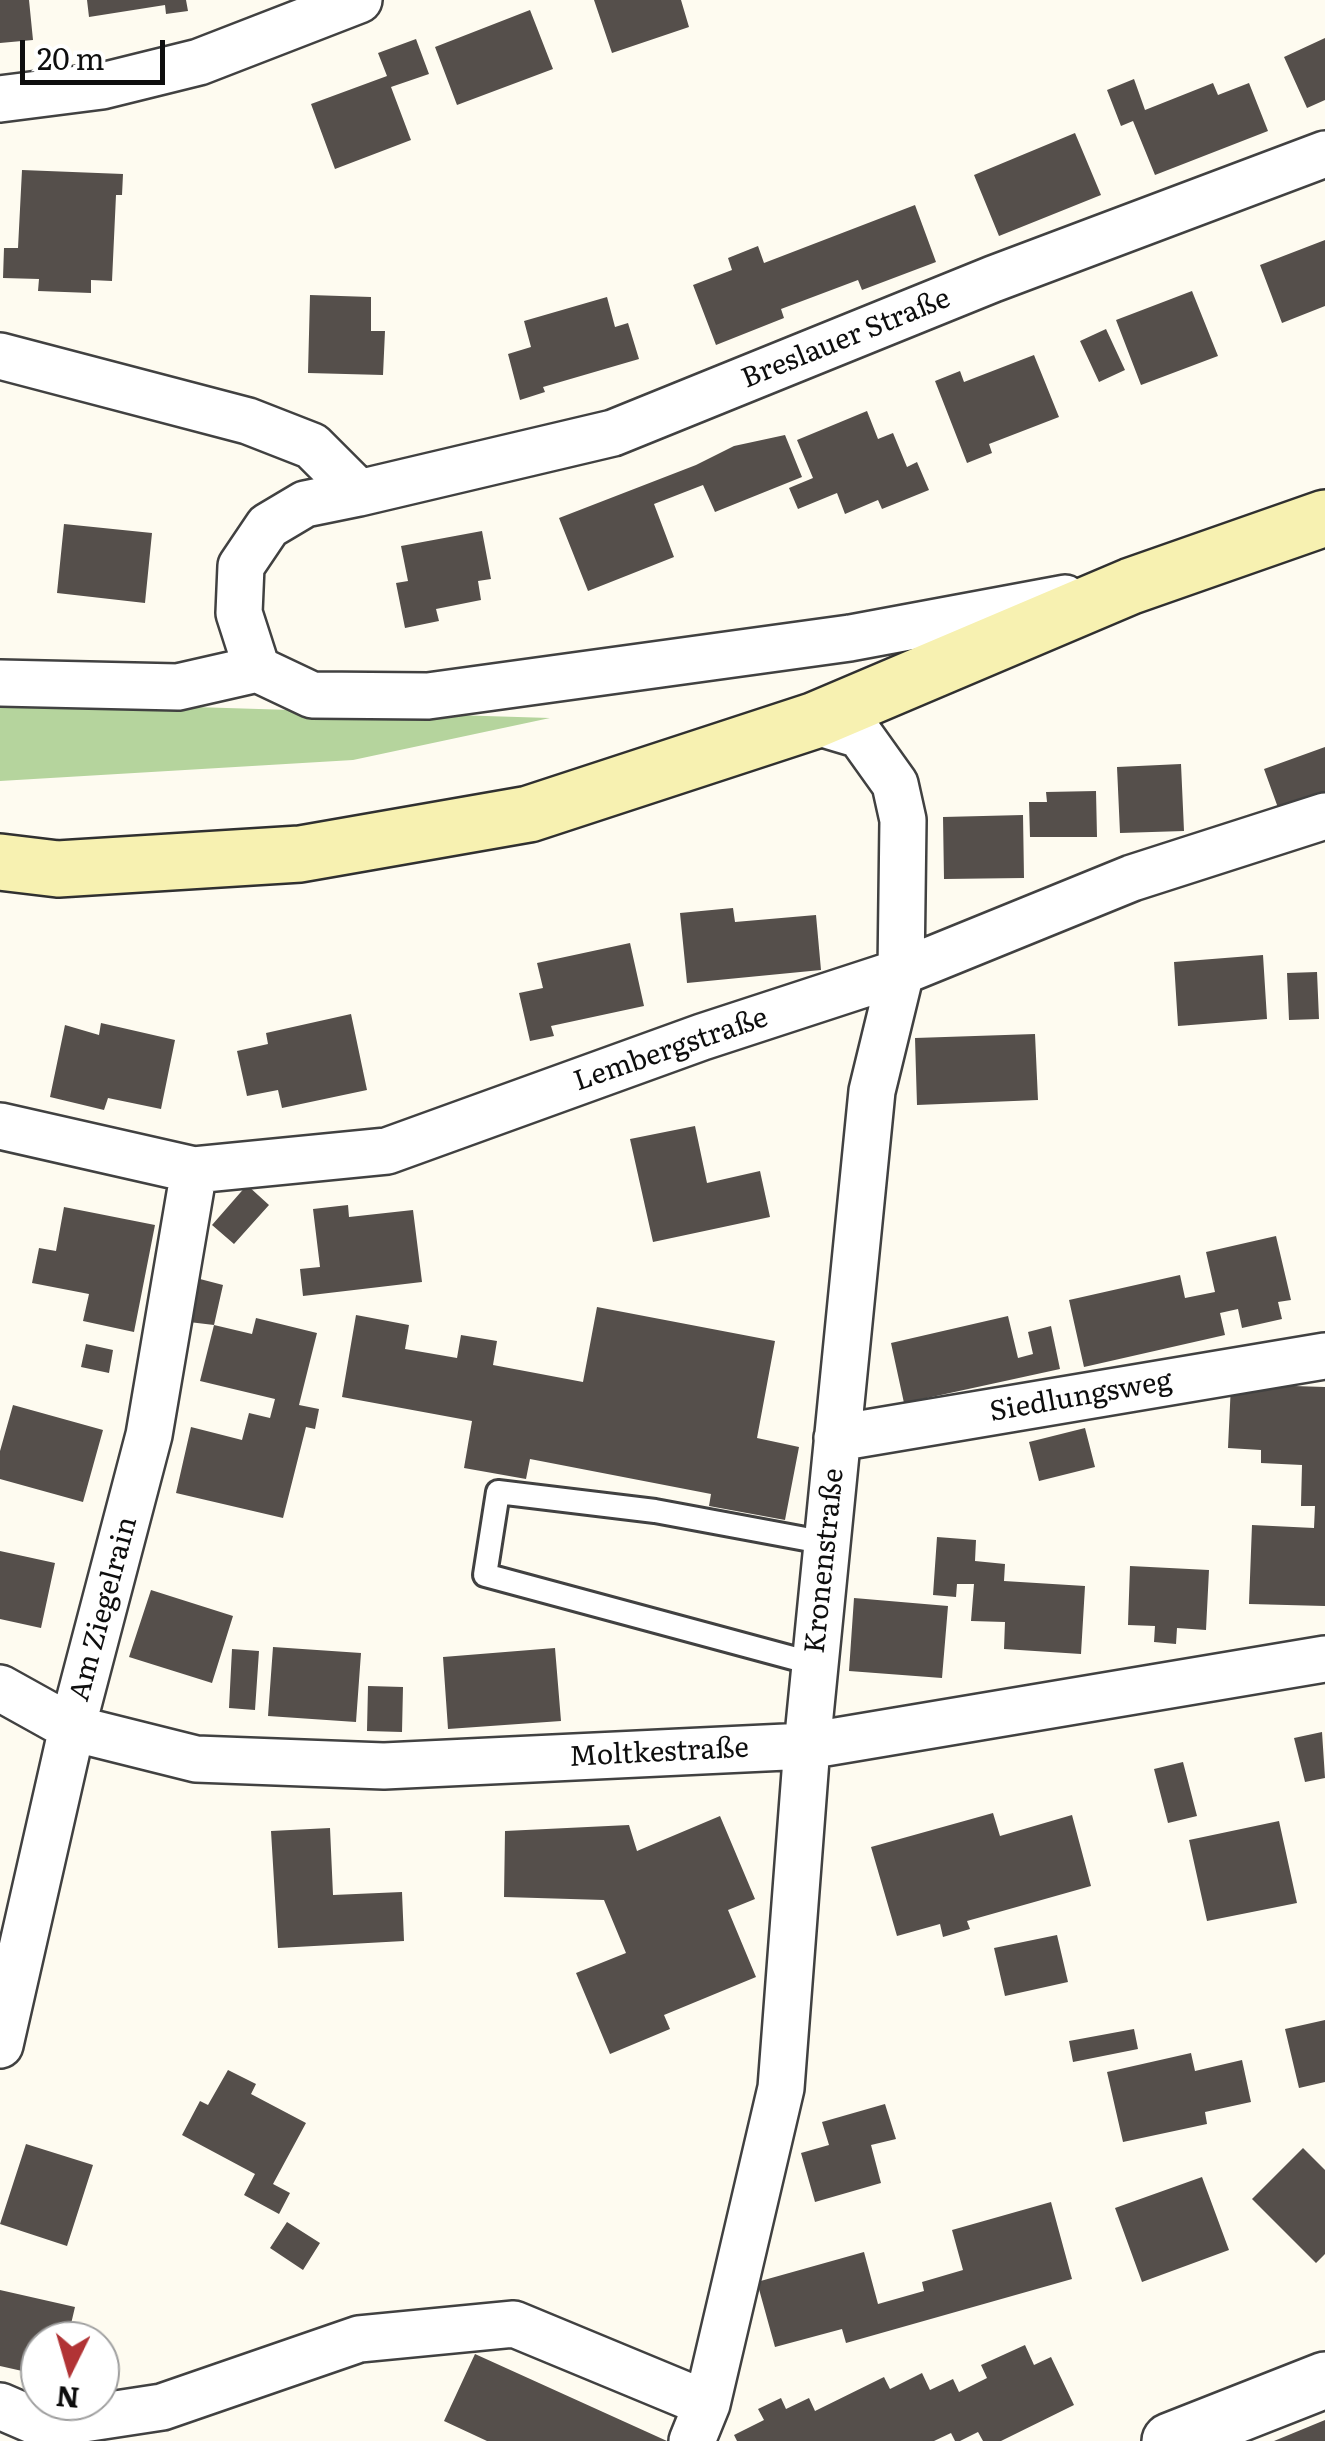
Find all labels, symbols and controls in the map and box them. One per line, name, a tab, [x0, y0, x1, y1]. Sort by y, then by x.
scale bar	[25, 20, 170, 82]
text: 20 m	[37, 35, 105, 79]
street label: Breslauer Straße	[737, 282, 955, 396]
street label: Lembergstraße	[570, 1001, 772, 1099]
street label: Siedlungsweg	[987, 1364, 1175, 1430]
street label: Kronenstraße	[799, 1467, 851, 1655]
street label: Am Ziegelrain	[63, 1513, 145, 1705]
street label: Moltkestraße	[568, 1732, 750, 1774]
north arrow	[20, 2321, 120, 2421]
text: N	[54, 2377, 81, 2421]

